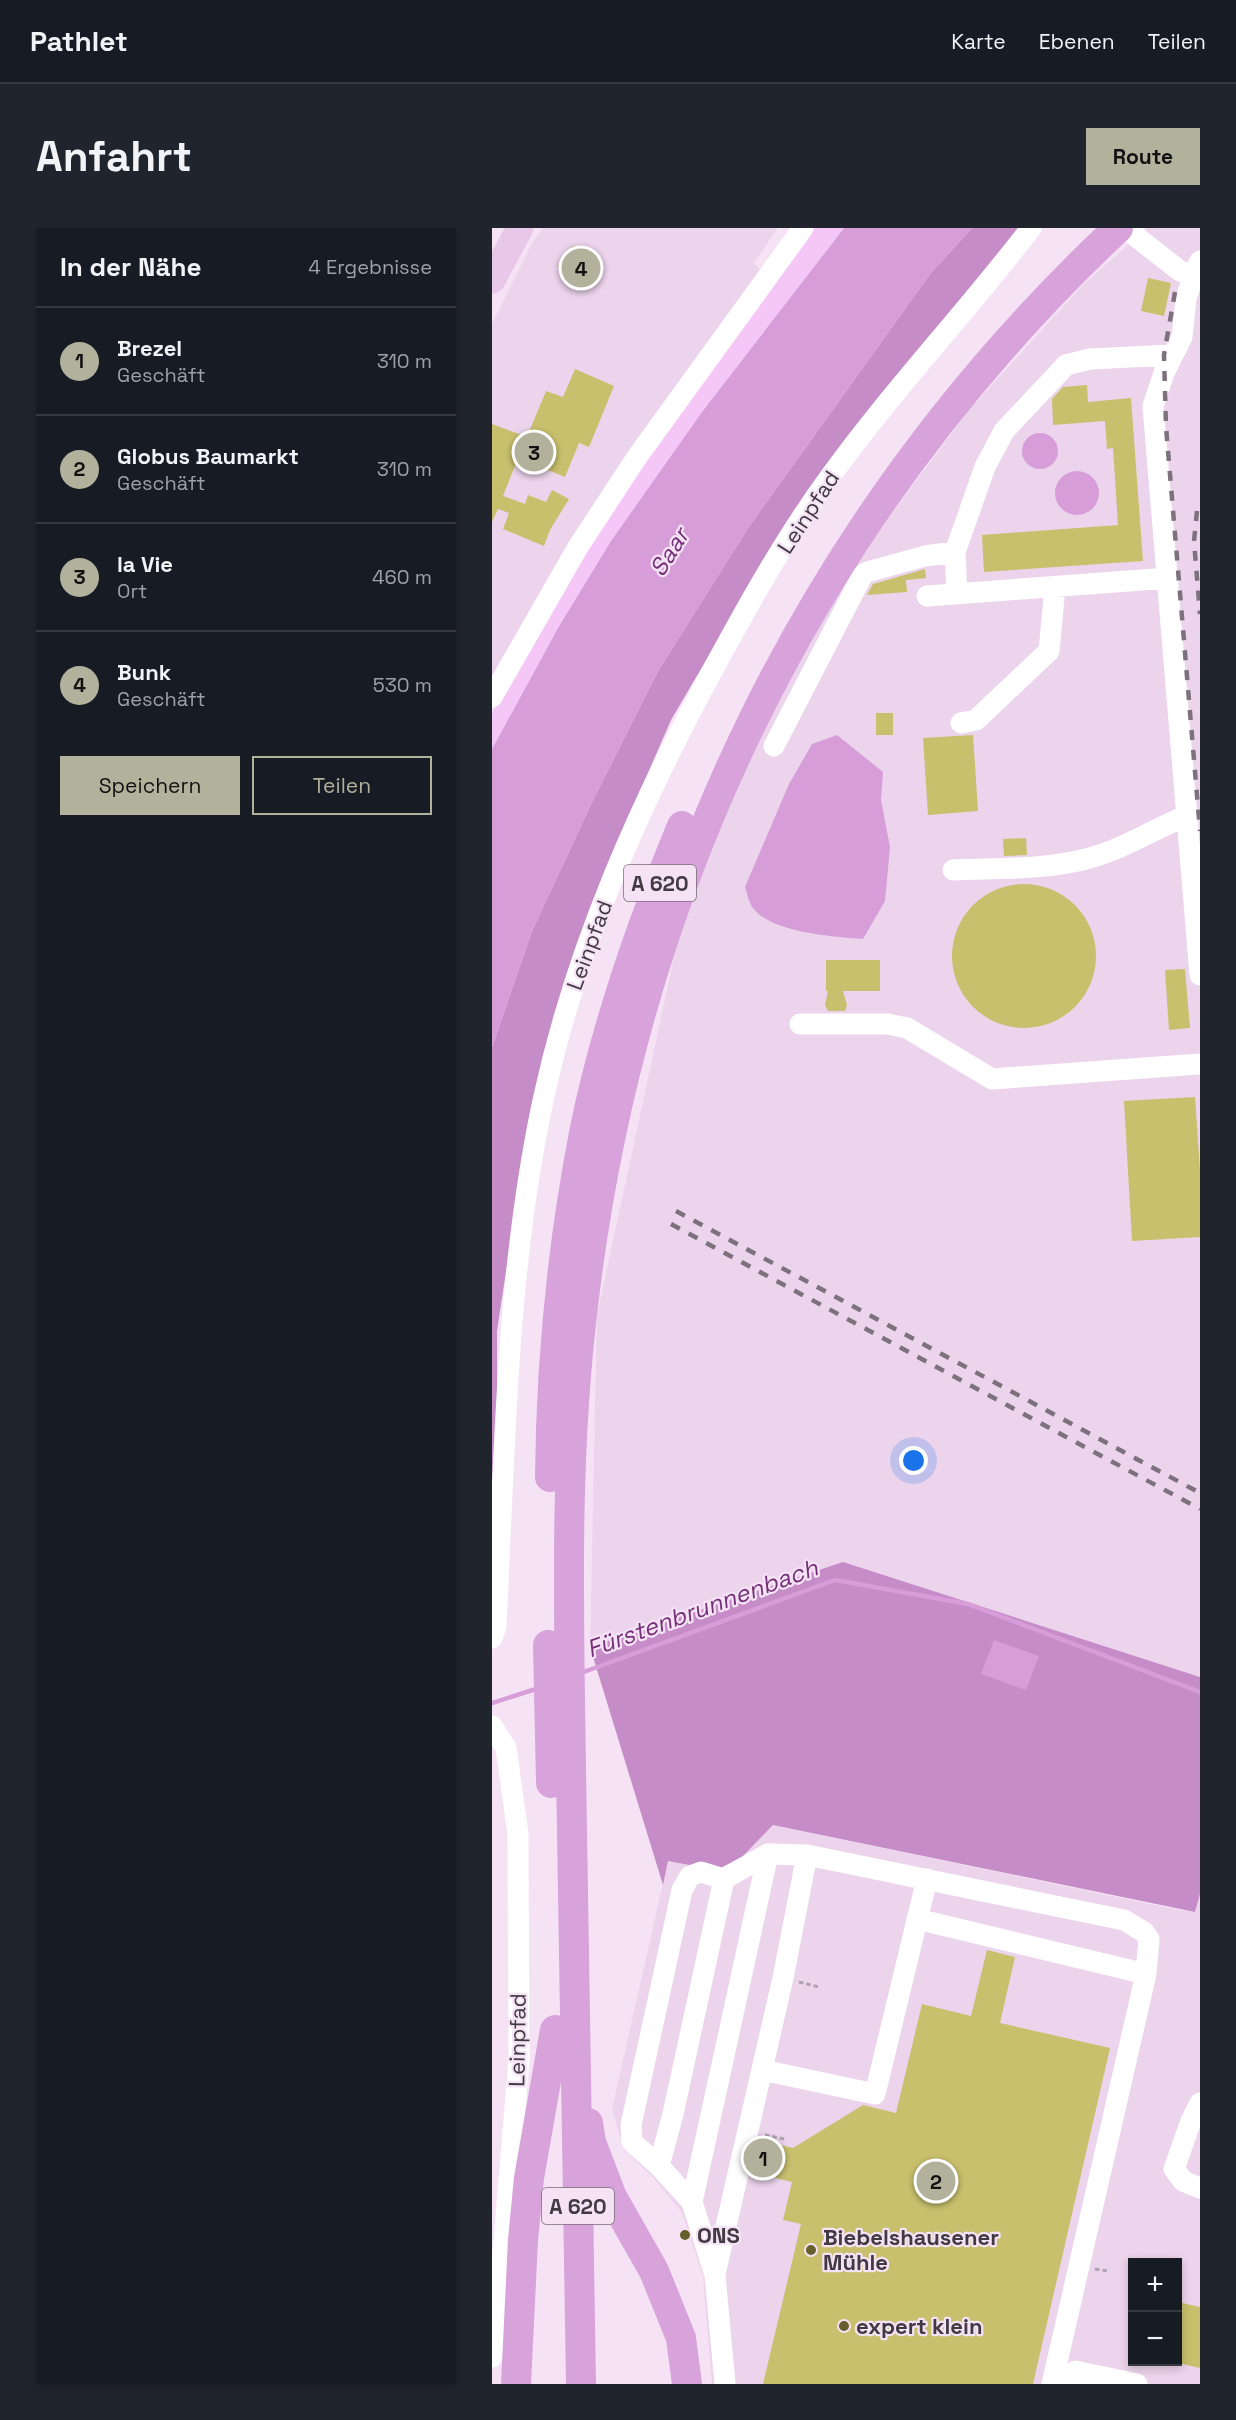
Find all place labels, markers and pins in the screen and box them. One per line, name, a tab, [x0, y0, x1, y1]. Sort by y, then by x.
pin: 4	[562, 246, 601, 291]
pin: 3	[514, 430, 554, 474]
pin: 1	[744, 2136, 782, 2180]
pin: 2	[916, 2158, 956, 2204]
place label: ONS	[697, 2221, 740, 2249]
place label: Biebelshausener Mühle	[823, 2223, 999, 2276]
marker: ONS	[678, 2228, 692, 2242]
marker: Biebelshausener Mühle	[804, 2243, 818, 2257]
place label: expert klein	[856, 2312, 982, 2340]
marker: expert klein	[837, 2319, 851, 2333]

